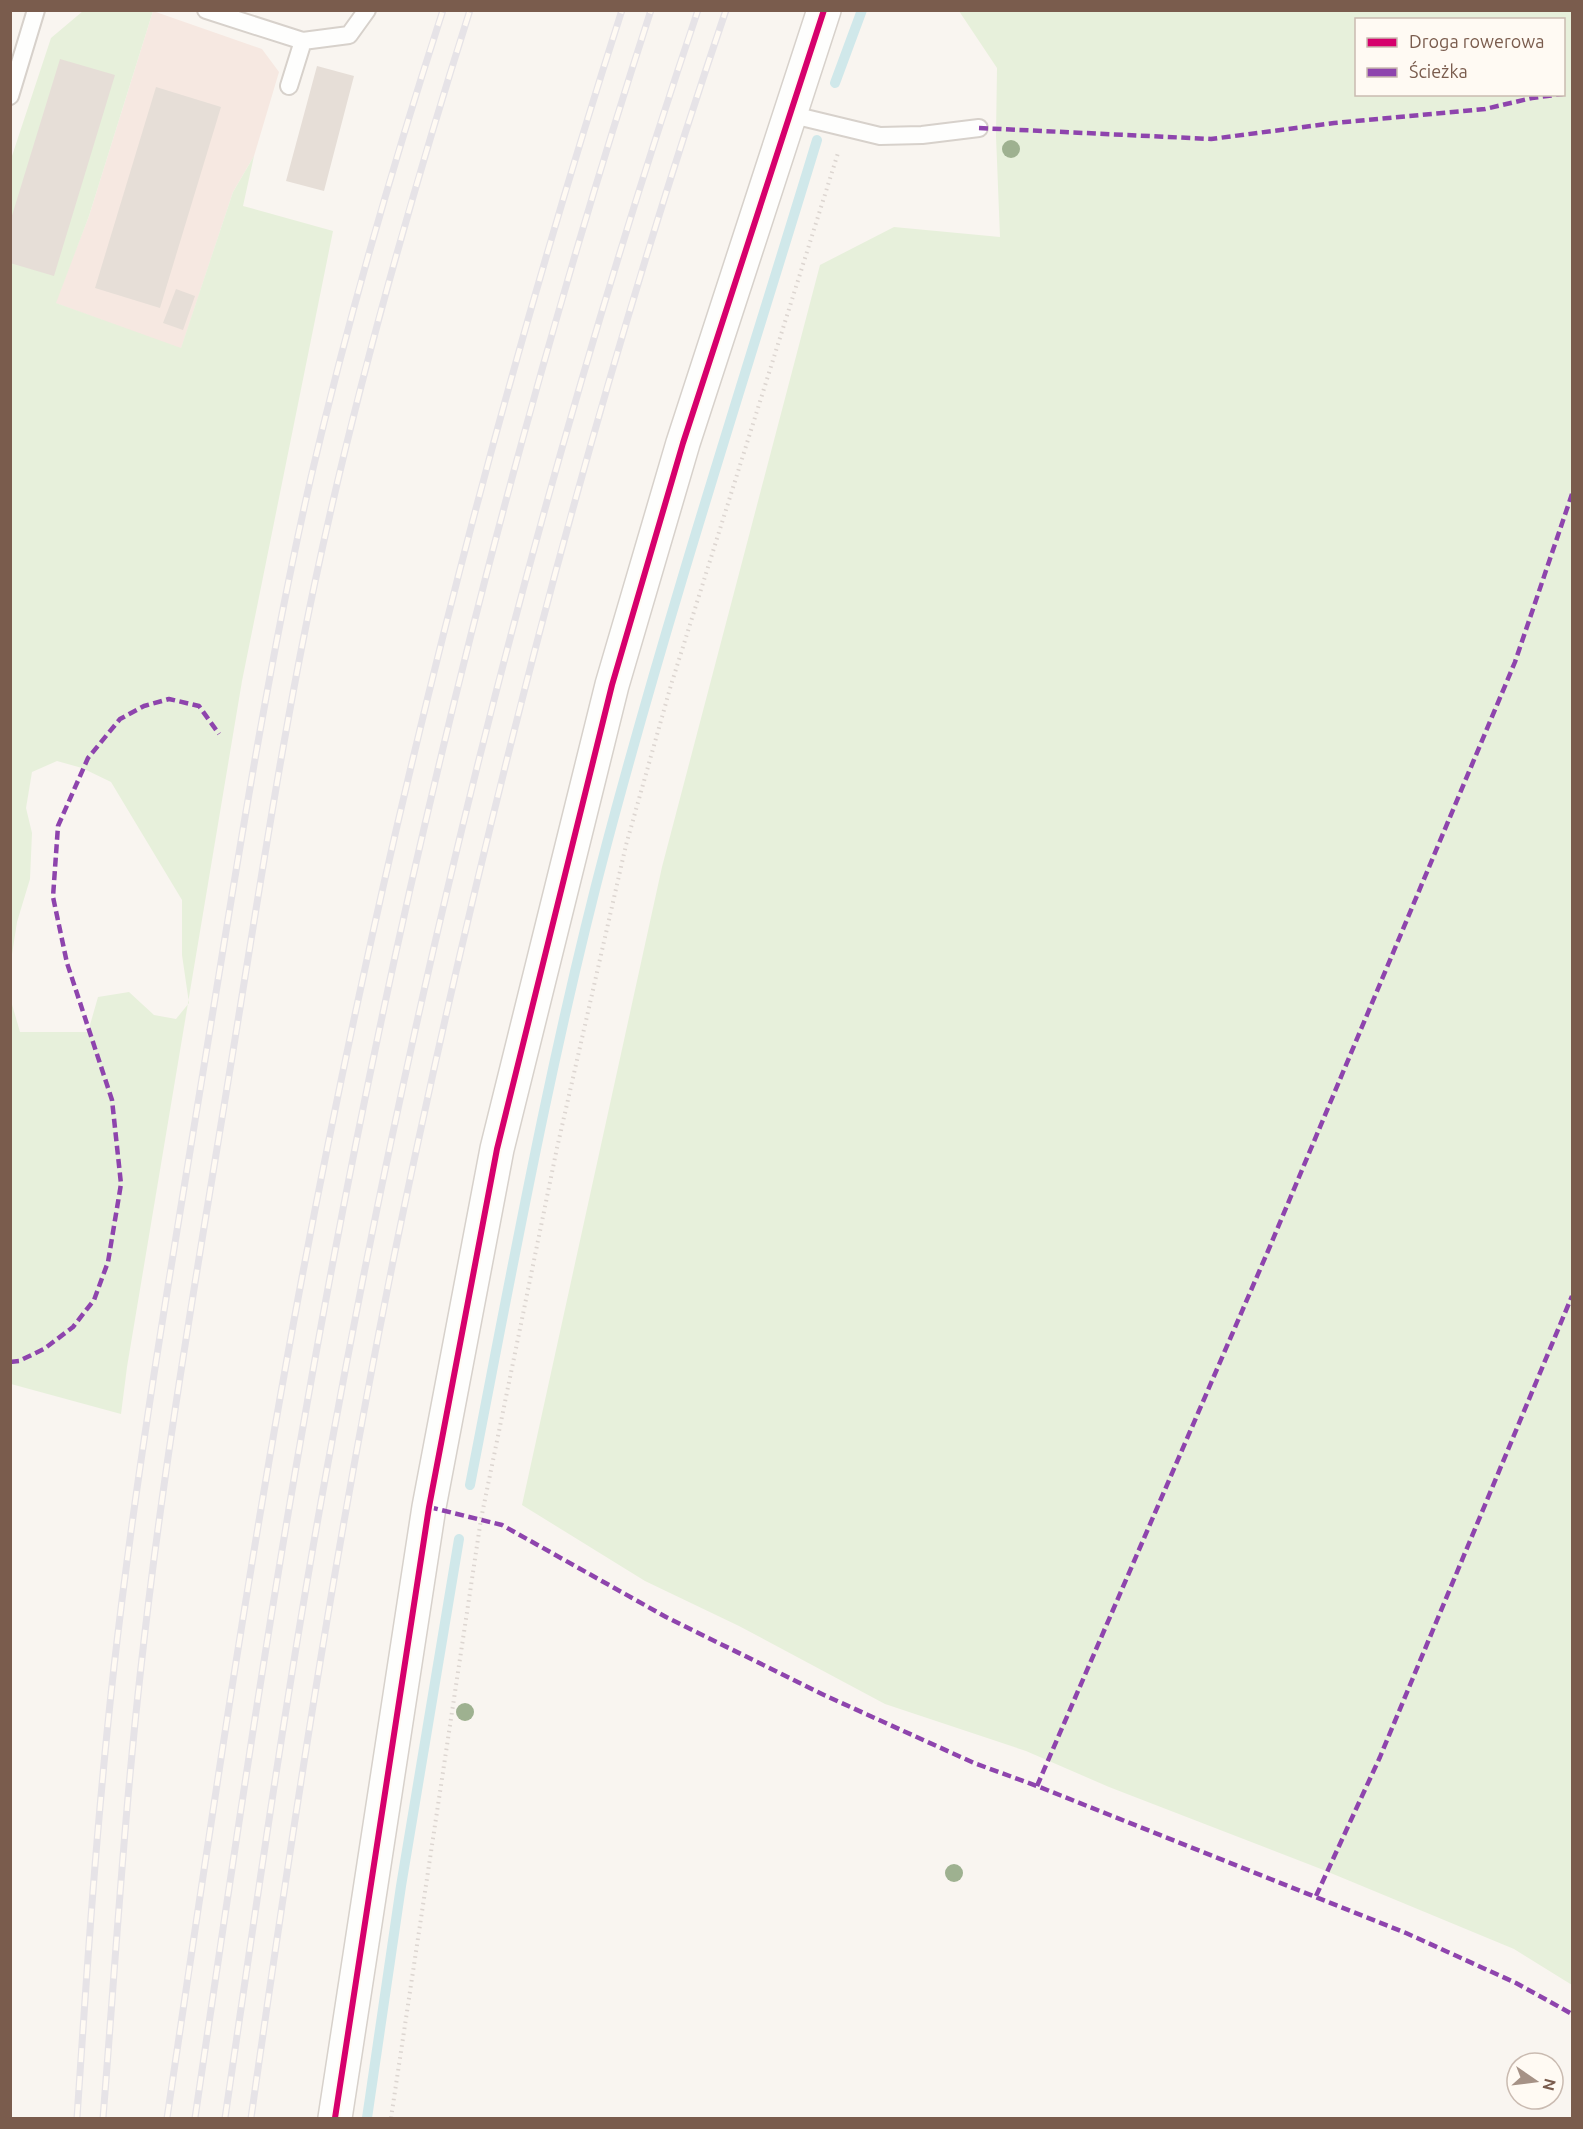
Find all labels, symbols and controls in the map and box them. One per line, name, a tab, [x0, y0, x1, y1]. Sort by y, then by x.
legend	[1355, 18, 1565, 96]
text: Droga rowerowa	[1409, 31, 1545, 51]
text: Ścieżka	[1409, 60, 1468, 81]
north arrow	[1505, 2051, 1565, 2111]
text: N	[1539, 2077, 1560, 2093]

